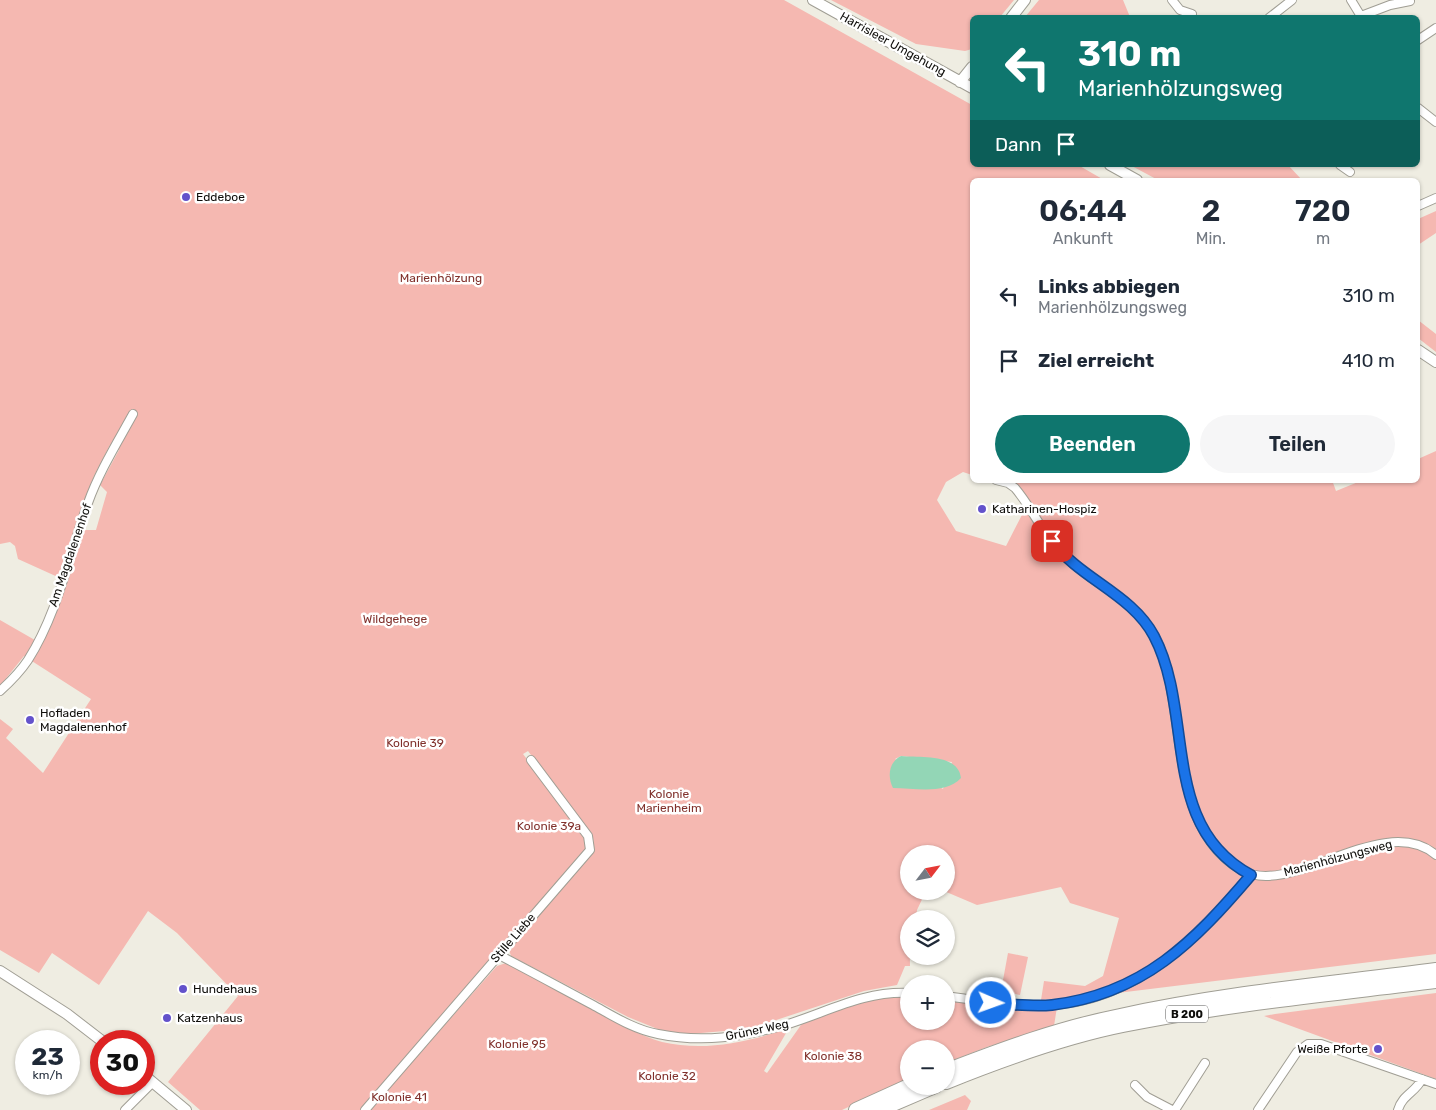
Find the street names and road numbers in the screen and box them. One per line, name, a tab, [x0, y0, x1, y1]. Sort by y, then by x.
street label: Harrisleer Umgehung	[838, 9, 948, 79]
street label: Am Magdalenenhof	[46, 501, 94, 609]
street label: Marienhölzungsweg	[1282, 837, 1394, 879]
street label: Stille Liebe	[488, 910, 538, 966]
road number: B 200	[1166, 1006, 1208, 1022]
street label: Grüner Weg	[724, 1016, 790, 1044]

